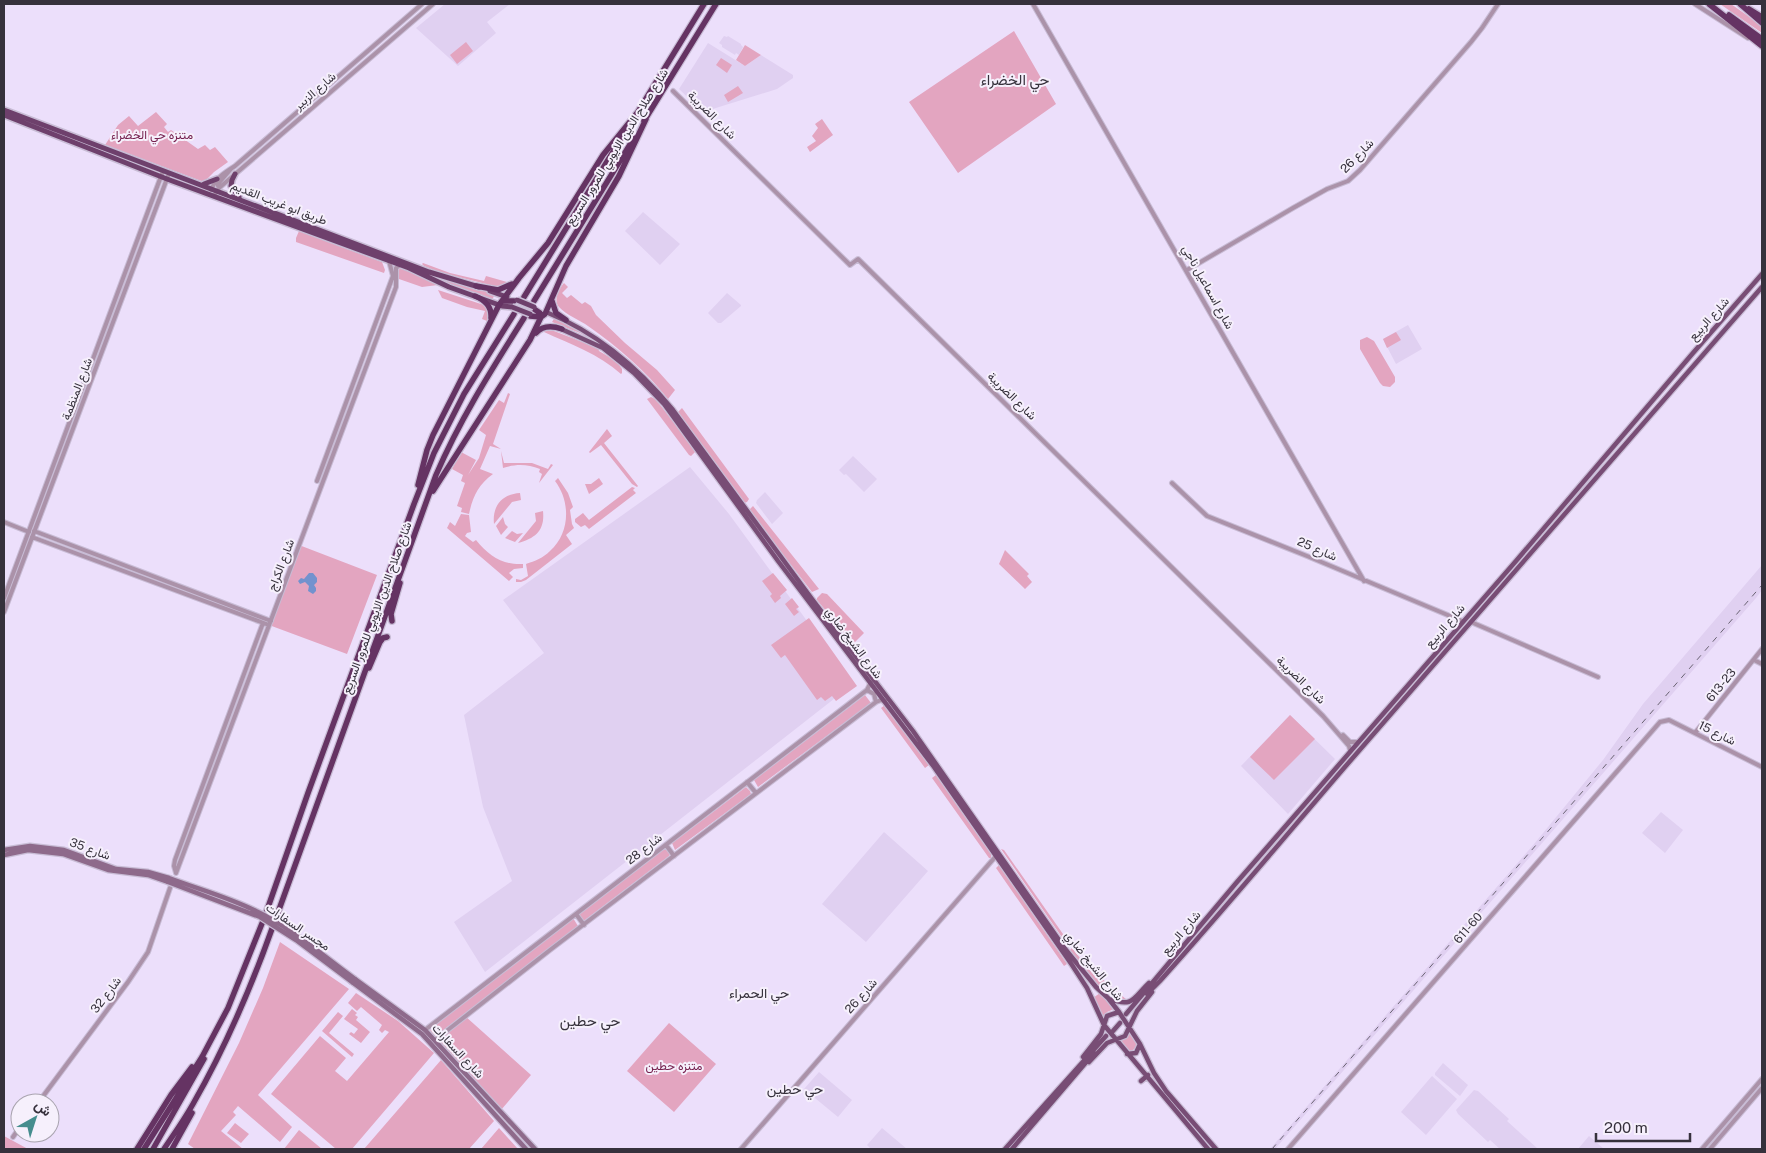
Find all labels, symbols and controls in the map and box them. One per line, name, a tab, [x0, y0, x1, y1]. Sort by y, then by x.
street label: شارع صلاح الدين الايوبي للمرور السريع	[563, 66, 674, 229]
street label: شارع الزبير	[291, 69, 340, 115]
district label: حي الخضراء	[981, 71, 1049, 93]
street label: شارع الضريبة	[684, 88, 739, 143]
park label: متنزه حي الخضراء	[111, 128, 193, 145]
street label: شارع 26	[1337, 136, 1378, 177]
street label: طريق ابو غريب القديم	[229, 178, 329, 229]
street label: شارع اسماعيل ناجي	[1177, 243, 1237, 333]
street label: شارع الربيع	[1686, 294, 1734, 345]
street label: شارع المنظمة	[59, 356, 97, 423]
street label: شارع الضريبة	[983, 369, 1039, 424]
street label: شارع صلاح الدين الايوبي للمرور السريع	[339, 520, 417, 697]
street label: شارع 25	[1294, 534, 1339, 565]
street label: شارع الكراج	[265, 537, 299, 593]
street label: شارع الربيع	[1422, 601, 1469, 652]
street label: شارع الشيخ ضاري	[820, 605, 885, 683]
street label: شارع الضريبة	[1272, 653, 1328, 708]
street label: 613-23	[1703, 665, 1739, 705]
street label: شارع 15	[1695, 718, 1738, 750]
street label: شارع 28	[623, 831, 666, 869]
street label: شارع 35	[67, 835, 112, 865]
street label: مجسر السفارات	[263, 900, 333, 954]
street label: شارع الربيع	[1158, 908, 1205, 959]
street label: 611-60	[1451, 910, 1485, 946]
street label: شارع الشيخ ضاري	[1059, 928, 1126, 1005]
street label: شارع 32	[88, 974, 126, 1017]
street label: شارع 26	[842, 976, 881, 1018]
district label: حي الحمراء	[729, 985, 789, 1005]
district label: حي حطين	[560, 1012, 620, 1034]
street label: شارع السفارات	[428, 1021, 487, 1082]
park label: متنزه حطين	[646, 1059, 702, 1074]
district label: حي حطين	[767, 1081, 823, 1101]
north arrow	[10, 1093, 60, 1143]
text: ش	[31, 1096, 55, 1120]
scale bar	[1596, 1110, 1690, 1142]
text: 200 m	[1604, 1119, 1648, 1136]

